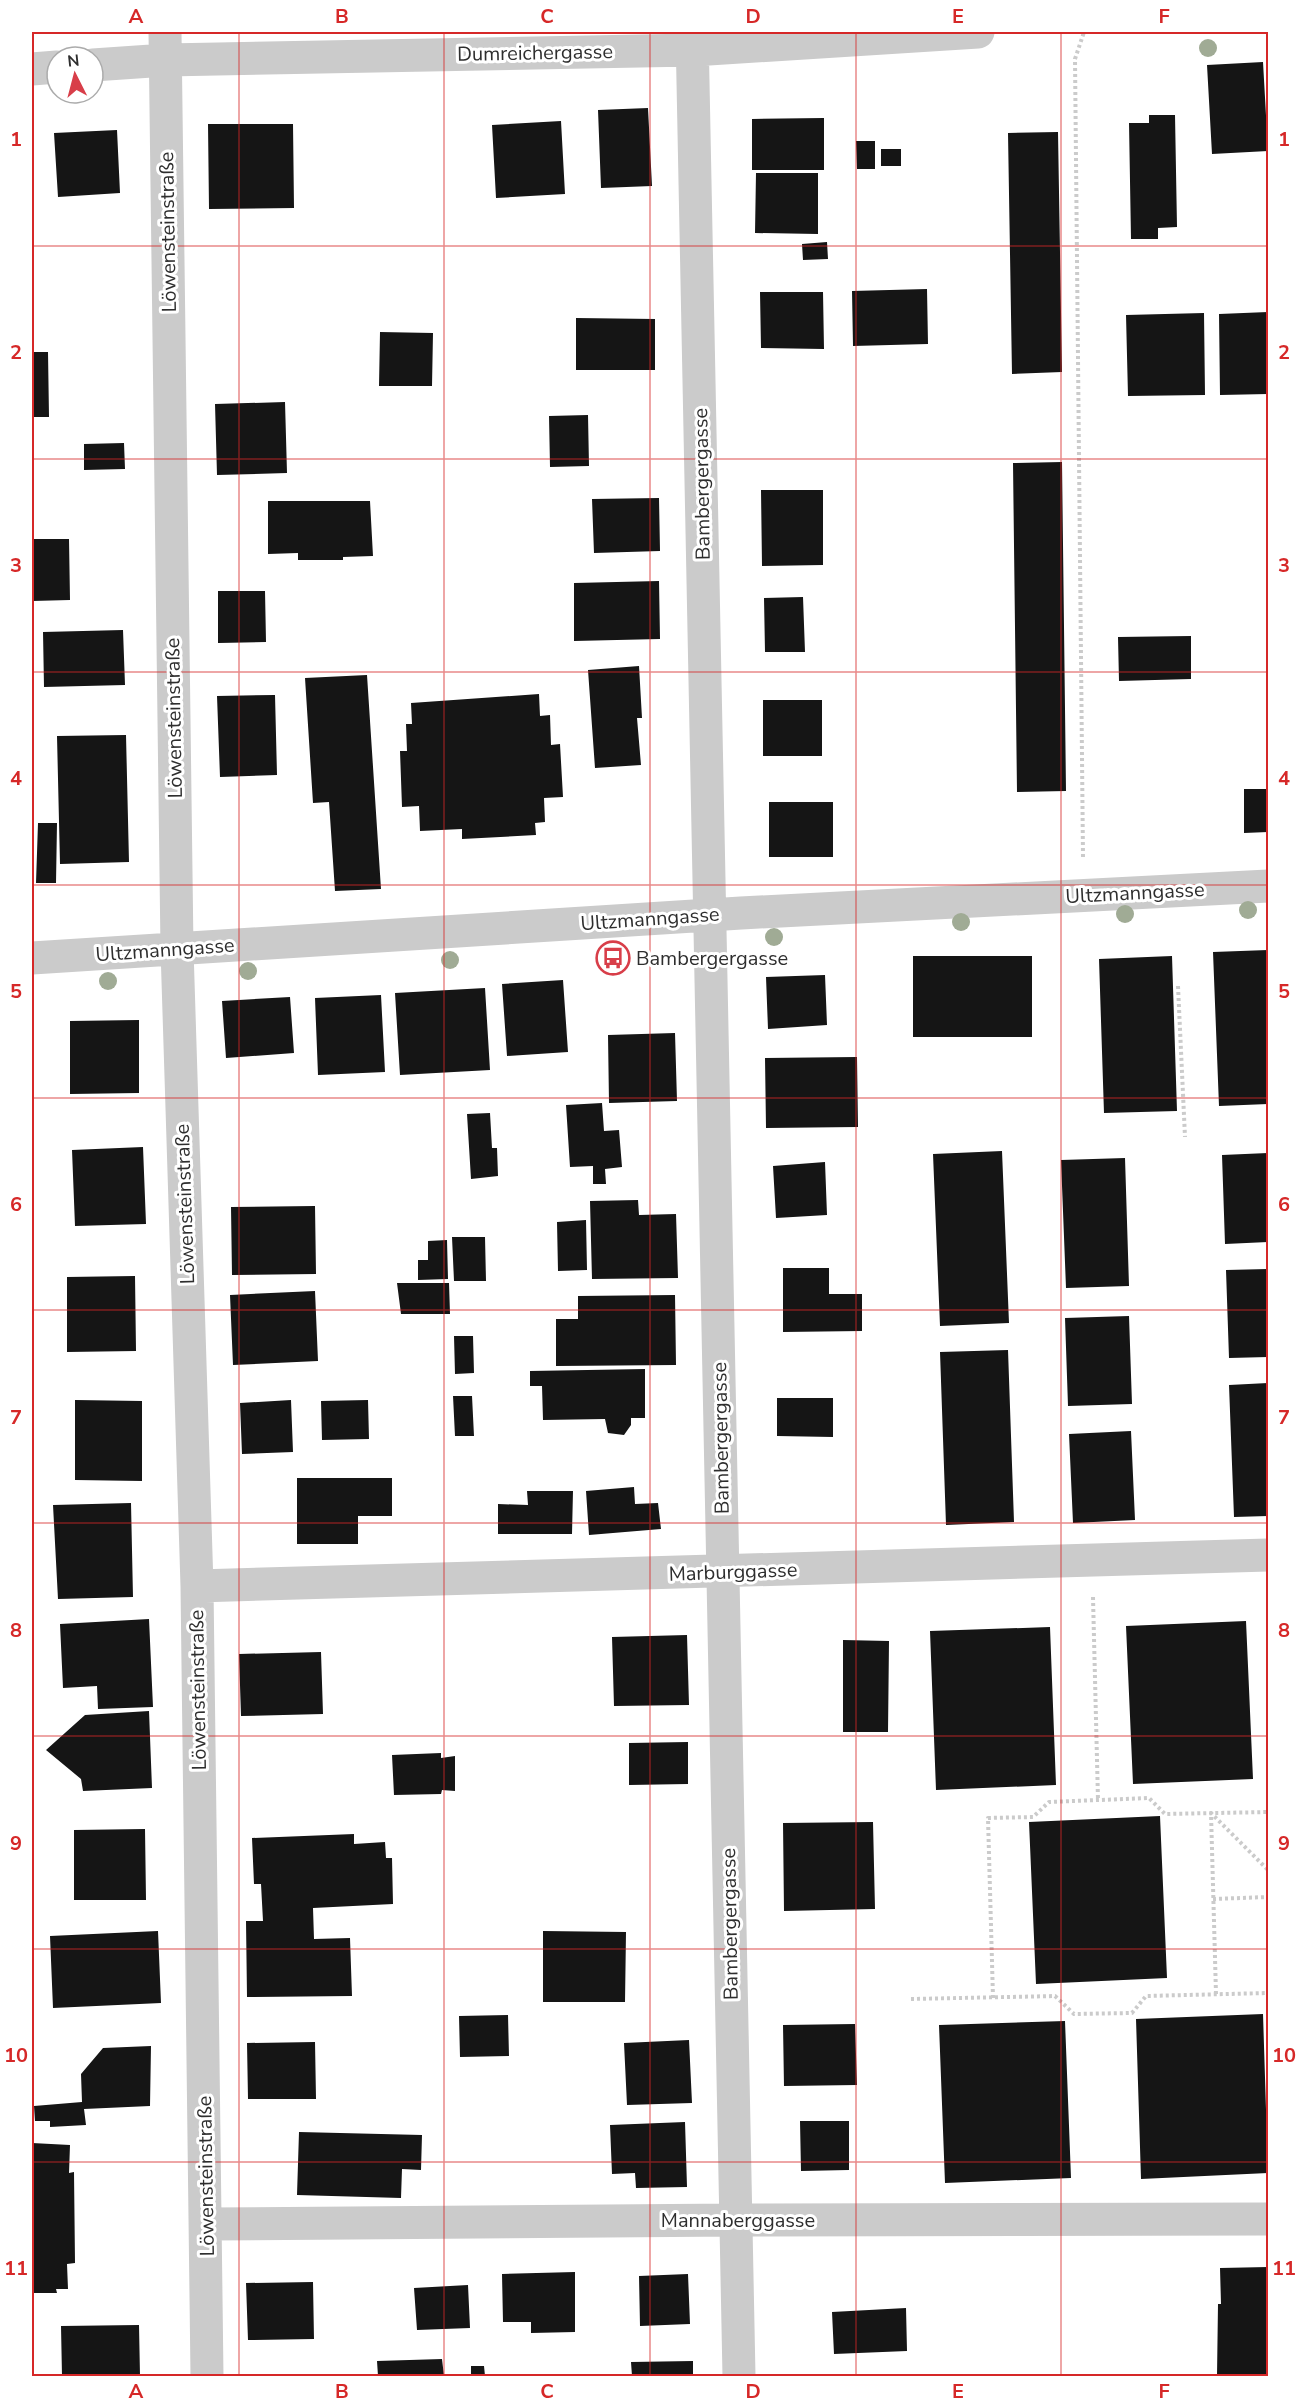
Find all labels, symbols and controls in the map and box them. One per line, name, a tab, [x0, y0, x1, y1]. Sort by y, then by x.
text: A	[129, 3, 144, 30]
text: B	[335, 3, 349, 30]
text: C	[540, 3, 554, 30]
text: D	[745, 3, 761, 30]
text: E	[952, 3, 964, 30]
text: F	[1158, 3, 1170, 30]
street label: Dumreichergasse	[457, 38, 613, 68]
north arrow	[45, 45, 105, 105]
text: N	[66, 50, 81, 73]
text: 1	[10, 126, 22, 153]
text: 1	[1278, 126, 1290, 153]
street label: Löwensteinstraße	[153, 151, 183, 313]
text: 2	[10, 339, 22, 366]
text: 2	[1278, 339, 1290, 366]
street label: Bambergergasse	[687, 408, 717, 560]
text: 3	[10, 552, 22, 579]
text: 3	[1278, 552, 1290, 579]
street label: Löwensteinstraße	[159, 637, 189, 799]
text: 4	[10, 765, 22, 792]
text: 4	[1278, 765, 1290, 792]
street label: Ultzmanngasse	[1065, 876, 1205, 910]
street label: Ultzmanngasse	[580, 901, 720, 937]
street label: Ultzmanngasse	[95, 932, 235, 968]
bus stop icon: Bambergergasse	[595, 940, 631, 976]
place label: Bambergergasse	[636, 945, 788, 972]
text: 5	[10, 978, 22, 1005]
text: 5	[1278, 978, 1290, 1005]
street label: Löwensteinstraße	[169, 1123, 201, 1285]
text: 6	[10, 1191, 22, 1218]
text: 6	[1278, 1191, 1290, 1218]
street label: Bambergergasse	[706, 1362, 736, 1514]
text: 7	[10, 1404, 22, 1431]
text: 7	[1278, 1404, 1290, 1431]
street label: Marburggasse	[668, 1556, 798, 1588]
street label: Löwensteinstraße	[183, 1609, 213, 1771]
text: 8	[10, 1617, 22, 1644]
text: 8	[1278, 1617, 1290, 1644]
text: 9	[10, 1830, 22, 1857]
text: 9	[1278, 1830, 1290, 1857]
street label: Bambergergasse	[715, 1848, 745, 2000]
text: 10	[4, 2042, 28, 2069]
text: 10	[1272, 2042, 1296, 2069]
street label: Löwensteinstraße	[191, 2095, 221, 2257]
street label: Mannaberggasse	[661, 2207, 815, 2234]
text: 11	[4, 2255, 28, 2282]
text: 11	[1272, 2255, 1296, 2282]
text: A	[129, 2378, 144, 2405]
text: B	[335, 2378, 349, 2405]
text: C	[540, 2378, 554, 2405]
text: D	[745, 2378, 761, 2405]
text: E	[952, 2378, 964, 2405]
text: F	[1158, 2378, 1170, 2405]

